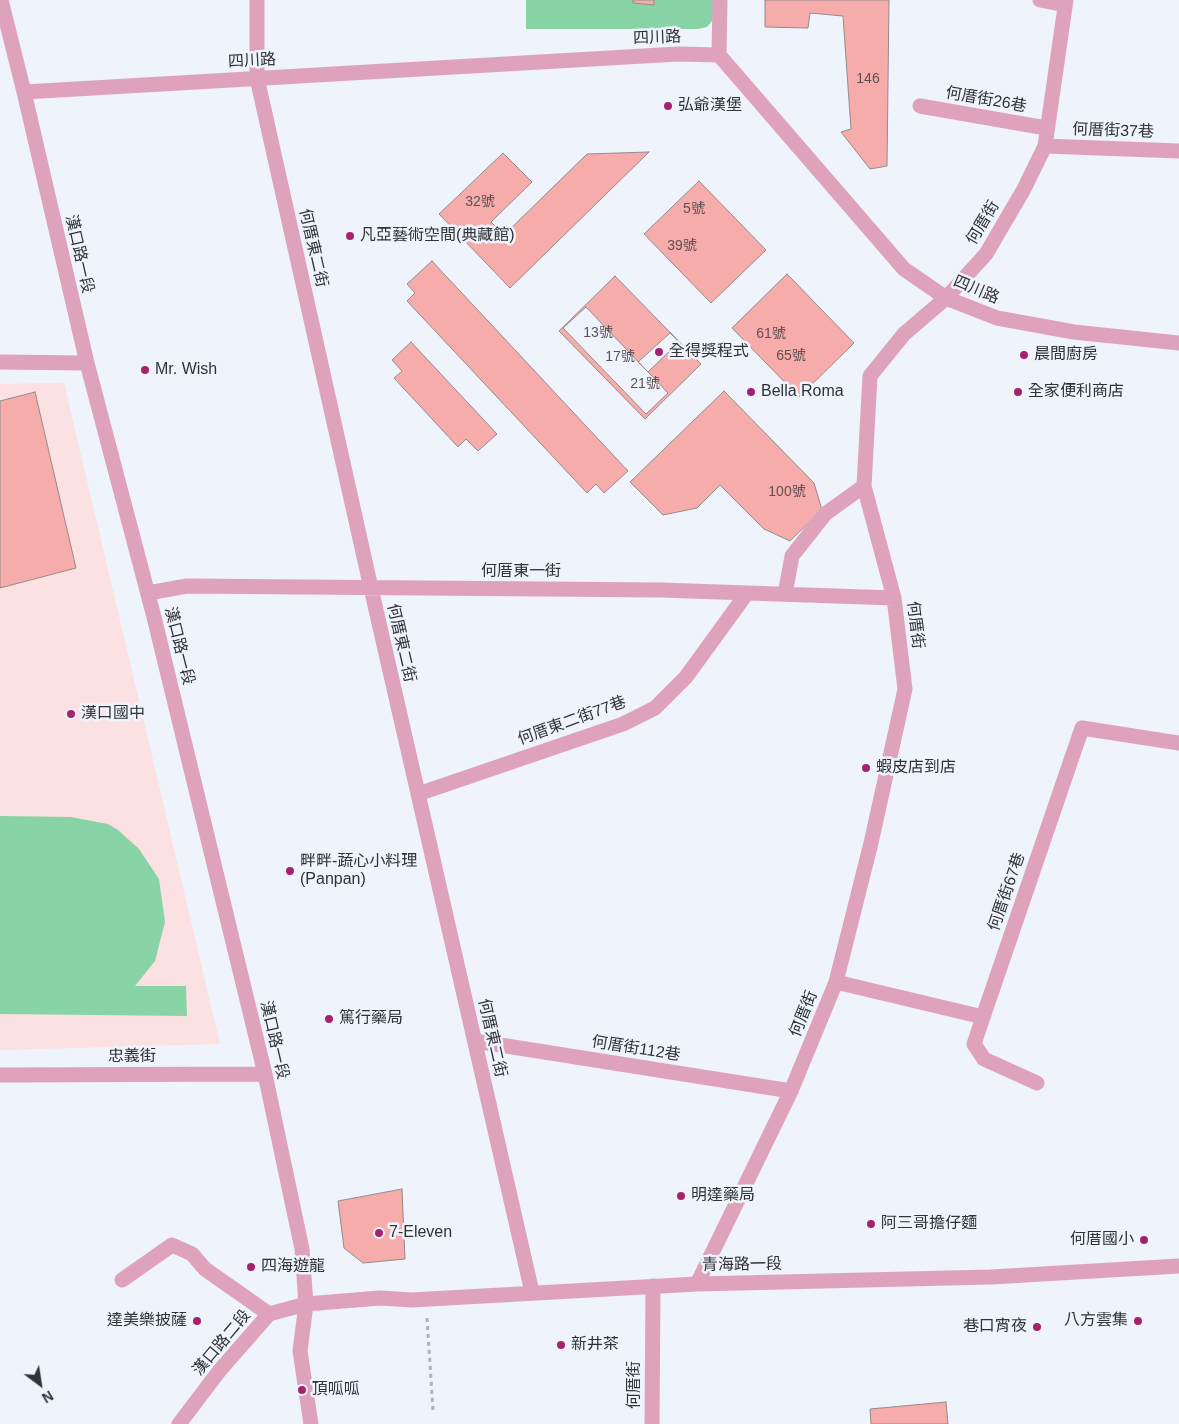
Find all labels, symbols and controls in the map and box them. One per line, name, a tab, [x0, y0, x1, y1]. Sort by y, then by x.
street label: 四川路	[633, 28, 681, 48]
street label: 四川路	[228, 50, 276, 72]
house number: 146	[856, 71, 880, 87]
street label: 何厝街26巷	[944, 83, 1028, 117]
place label: 弘爺漢堡	[678, 96, 742, 116]
marker: 弘爺漢堡	[662, 100, 674, 112]
street label: 何厝街37巷	[1072, 120, 1154, 142]
house number: 32號	[465, 194, 495, 210]
street label: 何厝街	[962, 197, 1004, 249]
house number: 5號	[683, 201, 705, 217]
street label: 何厝東二街	[295, 207, 331, 289]
street label: 漢口路一段	[61, 213, 97, 295]
place label: 凡亞藝術空間(典藏館)	[360, 226, 515, 246]
marker: 凡亞藝術空間(典藏館)	[344, 230, 356, 242]
house number: 39號	[667, 238, 697, 254]
street label: 四川路	[950, 272, 1002, 308]
house number: 13號	[583, 325, 613, 341]
house number: 61號	[756, 326, 786, 342]
place label: 全得獎程式	[669, 342, 749, 362]
place label: 晨間廚房	[1034, 345, 1098, 365]
marker: 全得獎程式	[653, 346, 665, 358]
house number: 65號	[776, 348, 806, 364]
house number: 17號	[605, 349, 635, 365]
marker: 晨間廚房	[1018, 349, 1030, 361]
place label: Mr. Wish	[155, 360, 217, 380]
marker: Mr. Wish	[139, 364, 151, 376]
house number: 21號	[630, 376, 660, 392]
place label: Bella Roma	[761, 382, 844, 402]
place label: 全家便利商店	[1028, 382, 1124, 402]
marker: Bella Roma	[745, 386, 757, 398]
marker: 全家便利商店	[1012, 386, 1024, 398]
house number: 100號	[768, 484, 806, 500]
street label: 何厝東一街	[481, 562, 561, 582]
street label: 何厝街	[903, 600, 927, 650]
street label: 何厝東二街	[383, 602, 419, 684]
street label: 漢口路一段	[160, 605, 198, 687]
street label: 何厝東二街77巷	[515, 693, 629, 749]
place label: 漢口國中	[81, 704, 145, 724]
marker: 漢口國中	[65, 708, 77, 720]
place label: 蝦皮店到店	[876, 758, 956, 778]
marker: 蝦皮店到店	[860, 762, 872, 774]
street label: 何厝街67巷	[985, 850, 1029, 934]
place label: 畔畔-蔬心小料理 (Panpan)	[300, 852, 417, 890]
marker: 畔畔-蔬心小料理 (Panpan)	[284, 865, 296, 877]
street label: 何厝街	[786, 988, 822, 1040]
street label: 何厝東二街	[474, 997, 510, 1079]
street label: 漢口路一段	[256, 999, 292, 1081]
place label: 篤行藥局	[339, 1009, 403, 1029]
marker: 篤行藥局	[323, 1013, 335, 1025]
street label: 何厝街112巷	[590, 1033, 682, 1065]
street label: 忠義街	[108, 1047, 156, 1067]
place label: 明達藥局	[691, 1186, 755, 1206]
marker: 明達藥局	[675, 1190, 687, 1202]
place label: 阿三哥擔仔麵	[881, 1214, 977, 1234]
marker: 阿三哥擔仔麵	[865, 1218, 877, 1230]
place label: 7-Eleven	[389, 1223, 452, 1243]
marker: 7-Eleven	[373, 1227, 385, 1239]
place label: 何厝國小	[1070, 1230, 1134, 1250]
marker: 何厝國小	[1138, 1234, 1150, 1246]
street label: 青海路一段	[702, 1255, 782, 1275]
place label: 四海遊龍	[261, 1257, 325, 1277]
marker: 四海遊龍	[245, 1261, 257, 1273]
street label: 漢口路二段	[189, 1306, 255, 1380]
place label: 達美樂披薩	[107, 1311, 187, 1331]
place label: 八方雲集	[1064, 1311, 1128, 1331]
marker: 達美樂披薩	[191, 1315, 203, 1327]
marker: 八方雲集	[1132, 1315, 1144, 1327]
place label: 巷口宵夜	[963, 1317, 1027, 1337]
marker: 巷口宵夜	[1031, 1321, 1043, 1333]
place label: 新井茶	[571, 1335, 619, 1355]
marker: 新井茶	[555, 1339, 567, 1351]
north arrow	[15, 1359, 65, 1409]
street label: 何厝街	[625, 1361, 645, 1409]
place label: 頂呱呱	[312, 1380, 360, 1400]
marker: 頂呱呱	[296, 1384, 308, 1396]
text: N	[39, 1387, 56, 1406]

